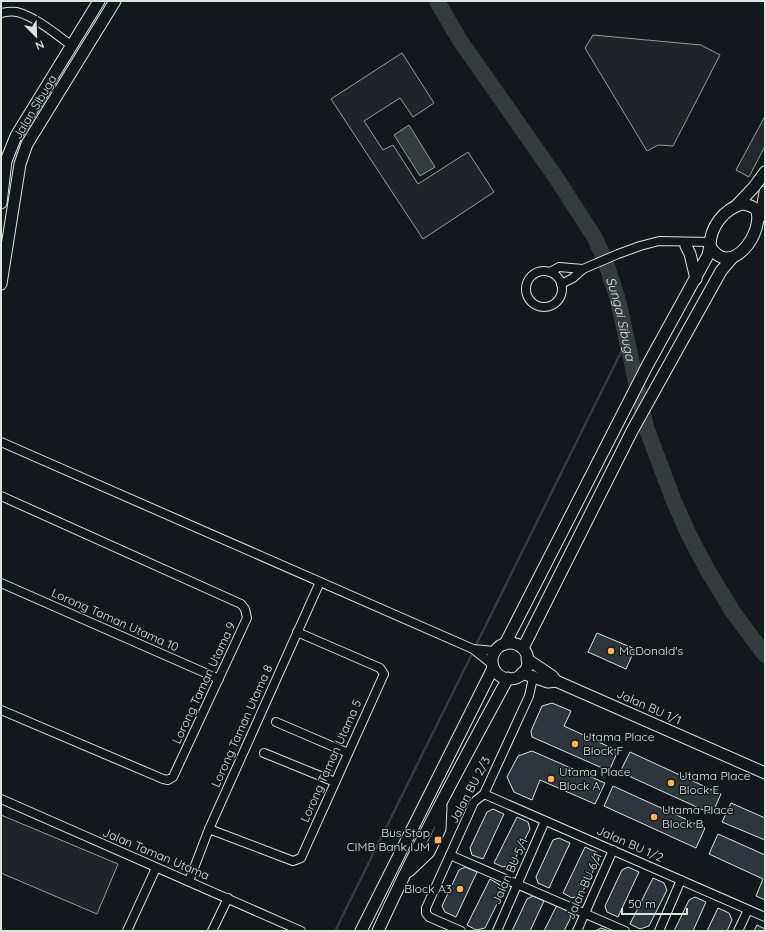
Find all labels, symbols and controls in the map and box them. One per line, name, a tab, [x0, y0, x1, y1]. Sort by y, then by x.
north arrow	[16, 16, 56, 56]
text: N	[33, 37, 46, 53]
street label: Jalan Sibuga	[10, 72, 60, 142]
water label: Sungai Sibuga	[603, 275, 639, 363]
street label: Lorong Taman Utama 10	[49, 585, 181, 654]
street label: Lorong Taman Utama 9	[169, 619, 239, 746]
place label: McDonald's	[619, 643, 684, 658]
marker: McDonald's	[606, 646, 616, 656]
street label: Lorong Taman Utama 8	[208, 662, 275, 789]
street label: Jalan BU 1/1	[615, 686, 684, 727]
street label: Lorong Taman Utama 5	[297, 697, 364, 824]
place label: Utama Place Block F	[583, 729, 655, 758]
marker: Utama Place Block F	[570, 739, 580, 749]
street label: Jalan BU 2/3	[446, 754, 493, 826]
place label: Utama Place Block A	[559, 764, 631, 793]
place label: Utama Place Block E	[679, 768, 751, 797]
marker: Utama Place Block A	[546, 774, 556, 784]
marker: Utama Place Block E	[666, 778, 676, 788]
place label: Utama Place Block B	[662, 802, 734, 831]
marker: Utama Place Block B	[649, 812, 659, 822]
street label: Jalan BU 1/2	[595, 822, 666, 865]
street label: Jalan Taman Utama	[101, 824, 212, 883]
place label: Bus Stop CIMB Bank IJM	[347, 825, 430, 854]
marker: Bus Stop CIMB Bank IJM	[433, 835, 443, 845]
street label: Jalan BU 5/1	[488, 835, 531, 906]
street label: Jalan BU 6/1	[562, 850, 605, 921]
place label: Block A3	[404, 881, 452, 896]
marker: Block A3	[455, 884, 465, 894]
scale bar	[622, 890, 687, 916]
text: 50 m	[628, 896, 656, 911]

